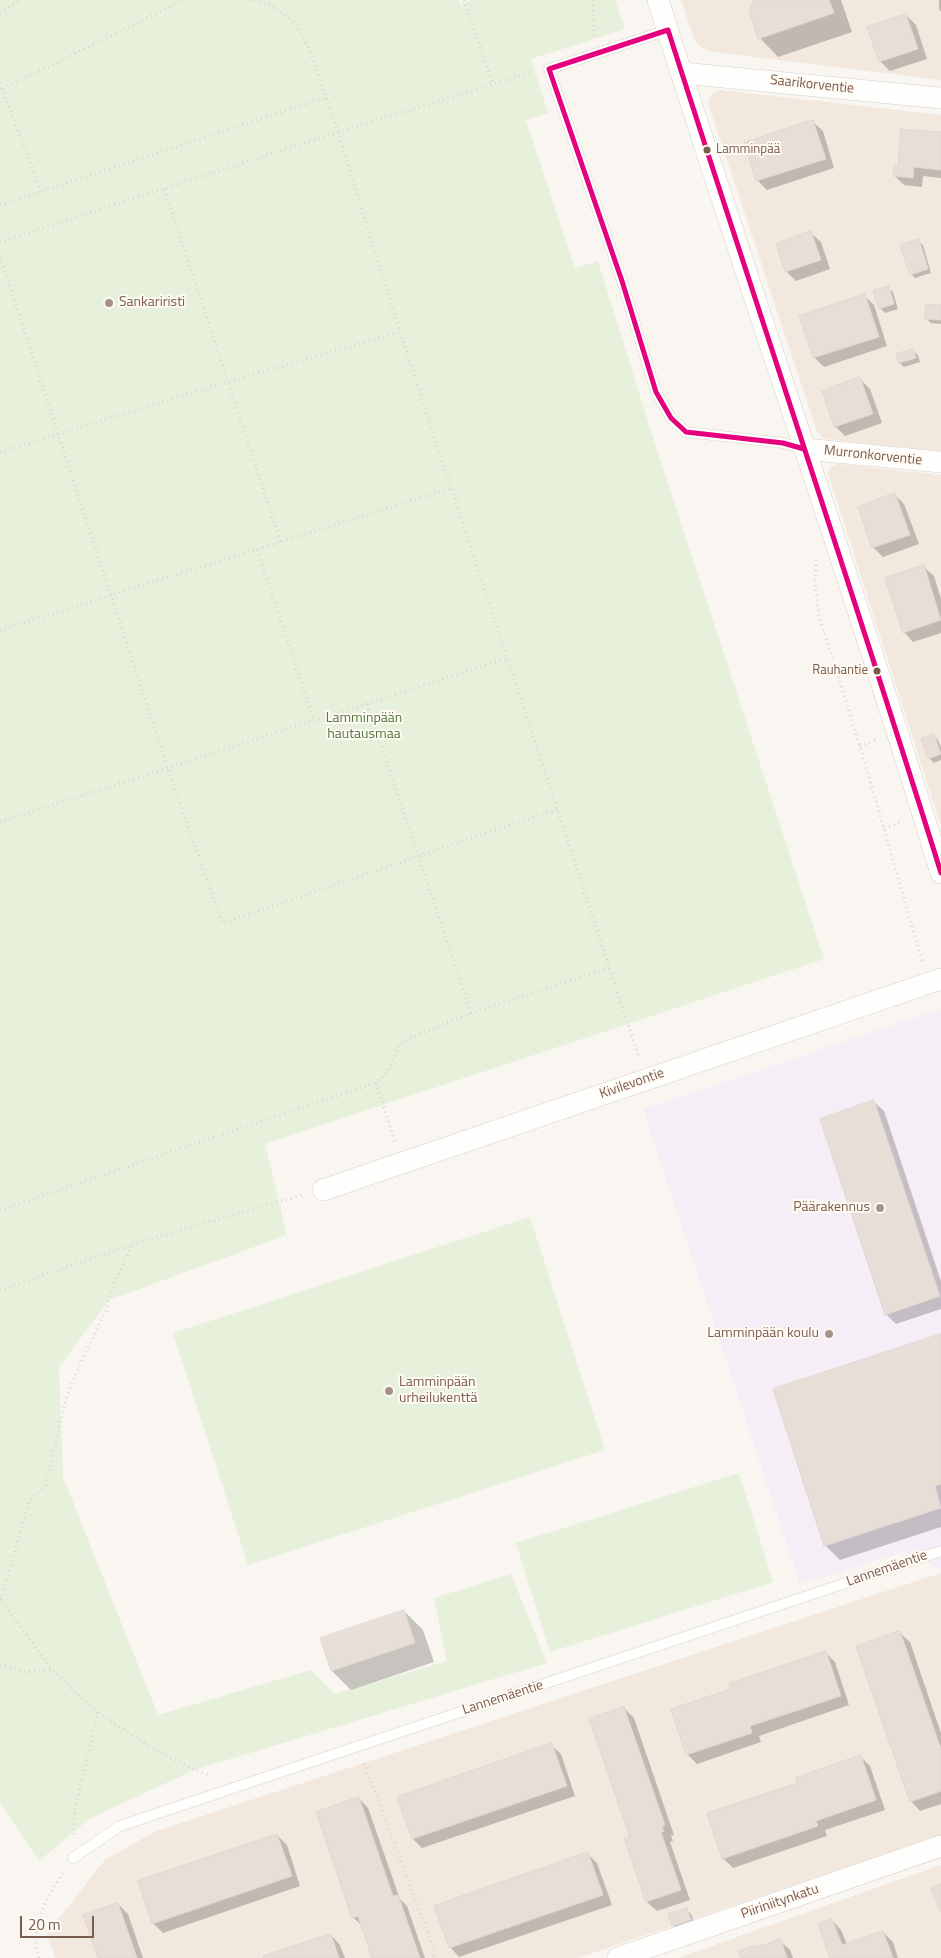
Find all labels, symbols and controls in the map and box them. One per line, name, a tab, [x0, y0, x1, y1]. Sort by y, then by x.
street label: Saarikorventie	[769, 72, 855, 98]
place label: Lamminpää	[716, 142, 780, 158]
marker: Lamminpää	[702, 145, 712, 155]
place label: Sankariristi	[119, 295, 185, 311]
marker: Sankariristi	[103, 297, 115, 309]
street label: Murronkorventie	[823, 442, 923, 470]
place label: Rauhantie	[812, 663, 868, 679]
marker: Rauhantie	[872, 666, 882, 676]
park label: Lamminpään hautausmaa	[326, 711, 402, 744]
street label: Kivilevontie	[597, 1065, 667, 1103]
place label: Päärakennus	[793, 1200, 870, 1216]
marker: Päärakennus	[874, 1202, 886, 1214]
place label: Lamminpään koulu	[707, 1326, 819, 1342]
marker: Lamminpään koulu	[823, 1328, 835, 1340]
place label: Lamminpään urheilukenttä	[399, 1375, 478, 1408]
marker: Lamminpään urheilukenttä	[383, 1385, 395, 1397]
street label: Lannemäentie	[844, 1547, 930, 1591]
street label: Lannemäentie	[460, 1677, 546, 1719]
street label: Piiriniitynkatu	[739, 1881, 821, 1923]
scale bar	[22, 1906, 96, 1938]
text: 20 m	[28, 1913, 61, 1936]

